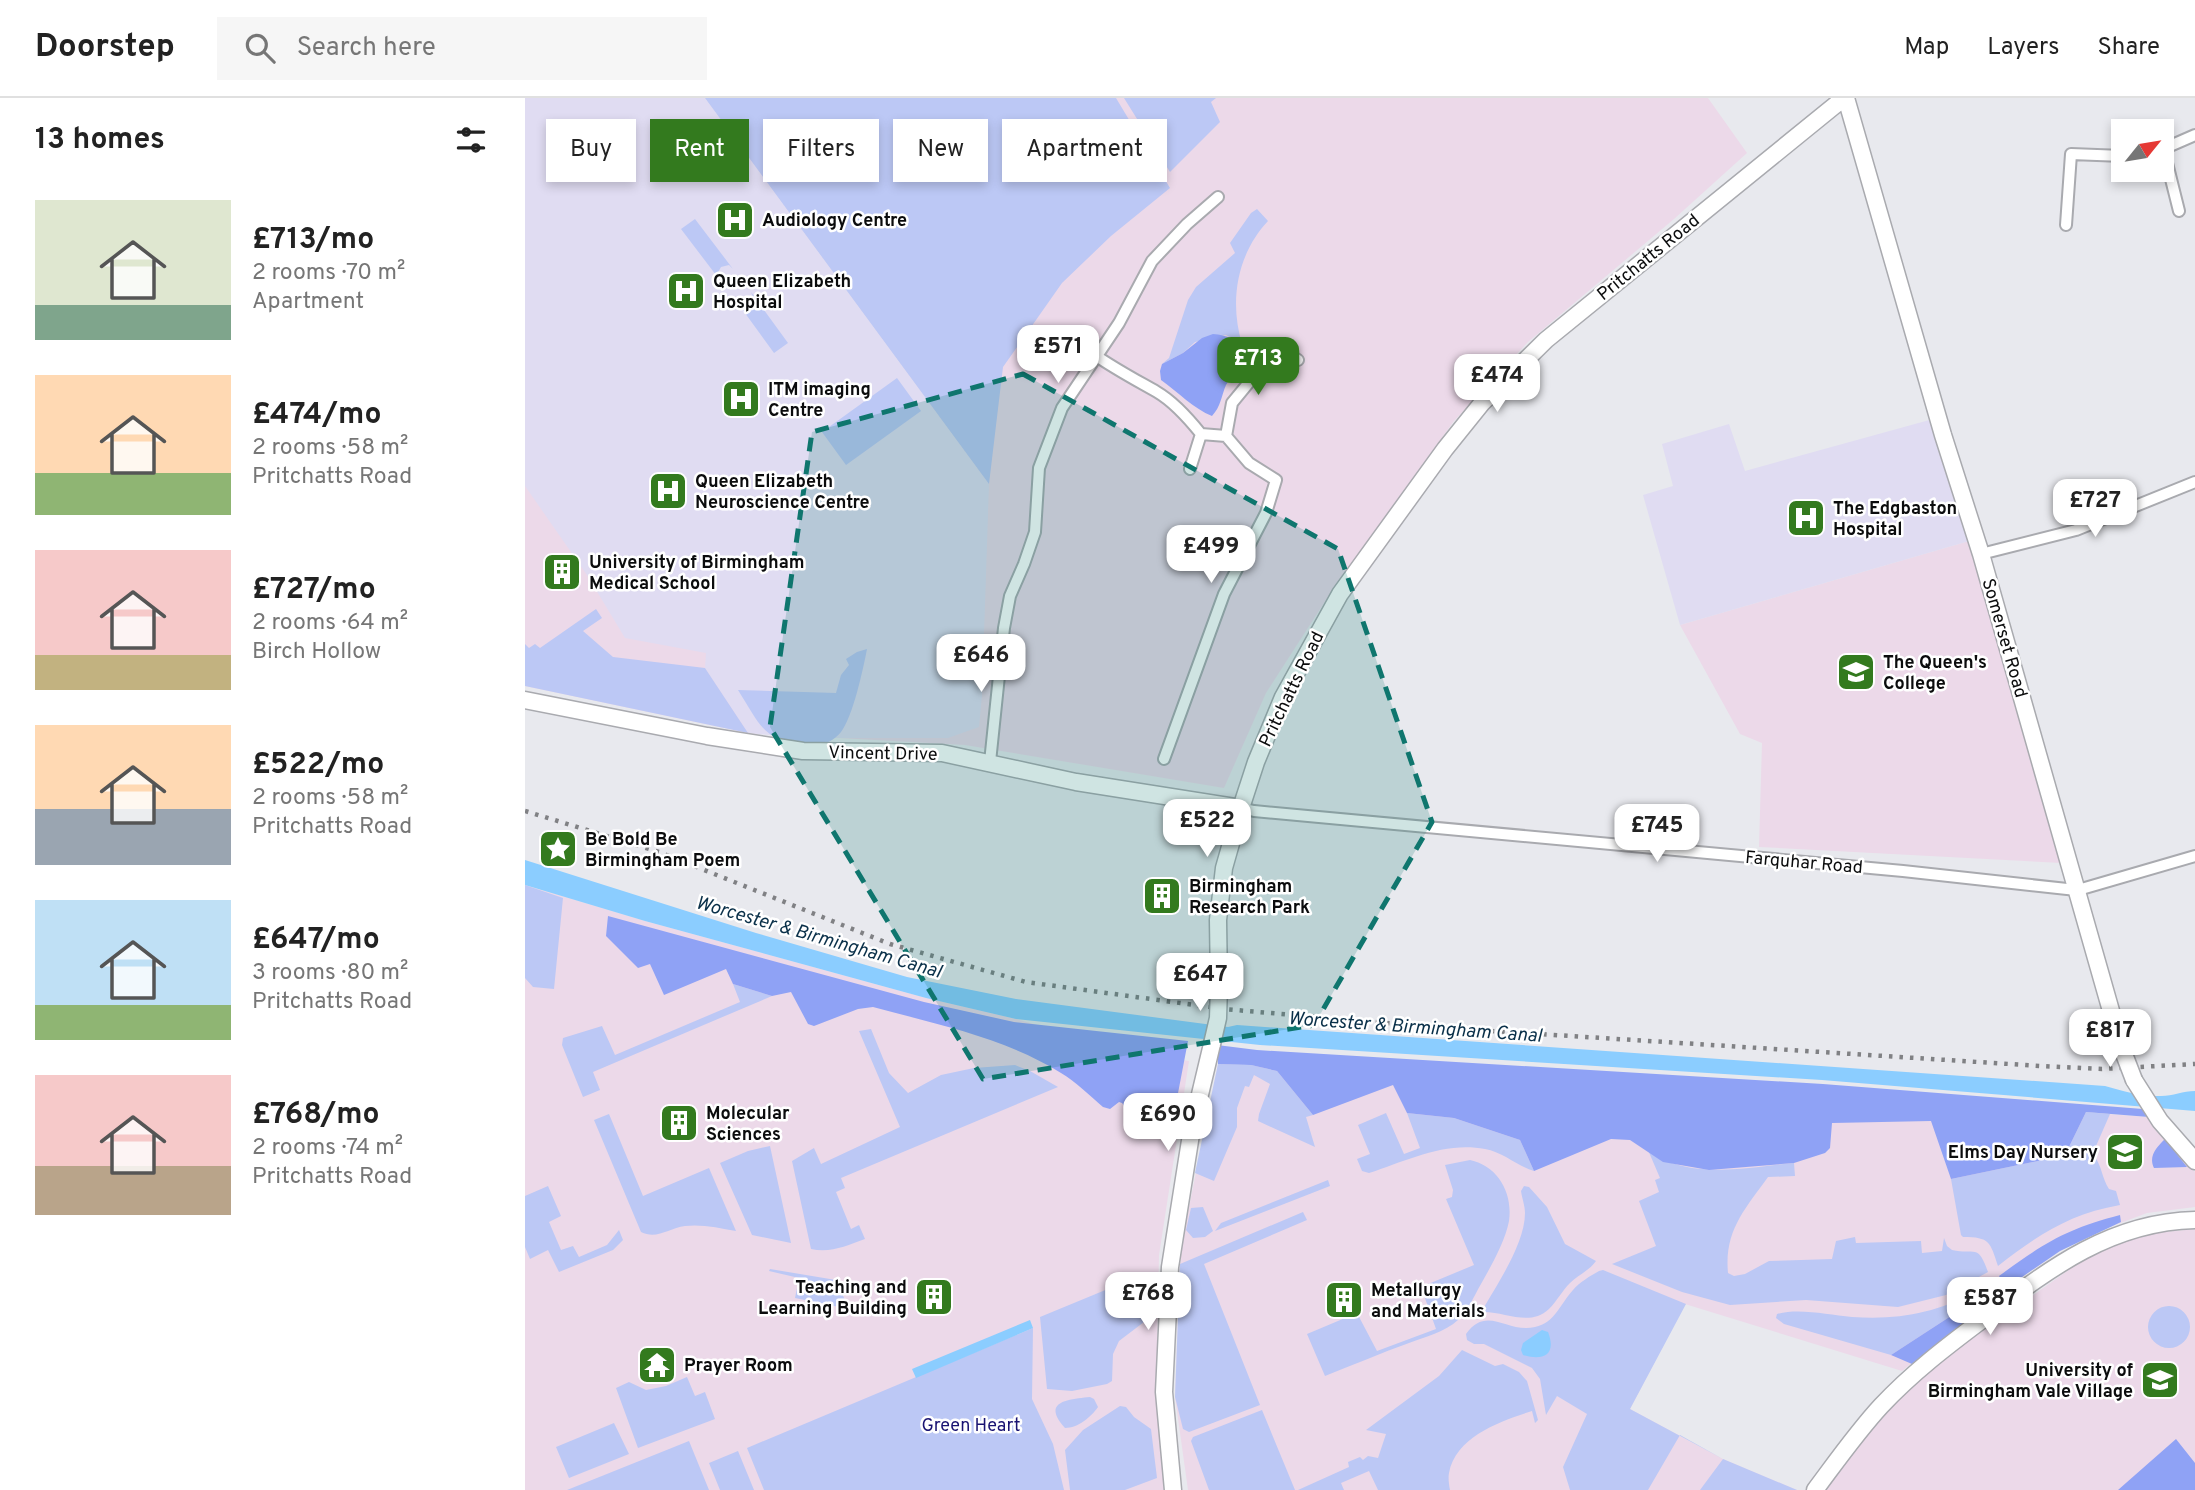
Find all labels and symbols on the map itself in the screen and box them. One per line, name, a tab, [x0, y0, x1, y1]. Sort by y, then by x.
north arrow	[2111, 119, 2173, 182]
hospital icon: Audiology Centre	[714, 199, 756, 241]
place label: Audiology Centre	[762, 210, 907, 233]
street label: Pritchatts Road	[1593, 210, 1705, 307]
hospital icon: Queen Elizabeth Hospital	[665, 270, 707, 312]
place label: Queen Elizabeth Hospital	[713, 271, 851, 315]
pin: £571	[1017, 326, 1099, 385]
pin: £713	[1217, 338, 1299, 397]
pin: £474	[1456, 354, 1538, 414]
hospital icon: ITM imaging Centre	[720, 378, 762, 420]
place label: ITM imaging Centre	[768, 379, 871, 423]
hospital icon: Queen Elizabeth Neuroscience Centre	[647, 470, 689, 512]
place label: Queen Elizabeth Neuroscience Centre	[695, 471, 870, 515]
pin: £727	[2054, 480, 2136, 539]
hospital icon: The Edgbaston Hospital	[1785, 497, 1827, 539]
place label: The Edgbaston Hospital	[1833, 498, 1957, 542]
pin: £499	[1170, 526, 1252, 585]
building icon: University of Birmingham Medical School	[541, 551, 583, 593]
place label: University of Birmingham Medical School	[589, 552, 805, 596]
street label: Somerset Road	[1976, 576, 2032, 701]
street label: Pritchatts Road	[1255, 628, 1330, 751]
pin: £646	[940, 634, 1022, 694]
school or university icon: The Queen's College	[1835, 651, 1877, 693]
place label: The Queen's College	[1883, 652, 1987, 696]
street label: Vincent Drive	[828, 742, 938, 767]
pin: £522	[1166, 800, 1248, 859]
pin: £745	[1616, 804, 1698, 864]
place icon: Be Bold Be Birmingham Poem	[537, 828, 579, 870]
place label: Be Bold Be Birmingham Poem	[585, 829, 740, 873]
street label: Farquhar Road	[1744, 847, 1864, 880]
building icon: Birmingham Research Park	[1141, 875, 1183, 917]
place label: Birmingham Research Park	[1189, 876, 1310, 920]
water label: Worcester & Birmingham Canal	[693, 891, 945, 985]
pin: £647	[1159, 954, 1241, 1013]
water label: Worcester & Birmingham Canal	[1287, 1007, 1544, 1049]
pin: £817	[2069, 1010, 2151, 1069]
pin: £690	[1127, 1094, 1209, 1153]
building icon: Molecular Sciences	[658, 1102, 700, 1144]
place label: Molecular Sciences	[706, 1103, 790, 1147]
school or university icon: Elms Day Nursery	[2104, 1131, 2146, 1173]
place label: Elms Day Nursery	[1948, 1142, 2098, 1165]
pin: £768	[1107, 1272, 1189, 1332]
building icon: Teaching and Learning Building	[913, 1276, 955, 1318]
place label: Teaching and Learning Building	[758, 1277, 907, 1321]
pin: £587	[1949, 1278, 2031, 1337]
building icon: Metallurgy and Materials	[1323, 1279, 1365, 1321]
place label: Metallurgy and Materials	[1371, 1280, 1485, 1324]
temple icon: Prayer Room	[636, 1344, 678, 1386]
place label: Prayer Room	[684, 1355, 793, 1378]
school or university icon: University of Birmingham Vale Village	[2139, 1359, 2181, 1401]
place label: University of Birmingham Vale Village	[1928, 1360, 2133, 1404]
park label: Green Heart	[921, 1415, 1021, 1438]

